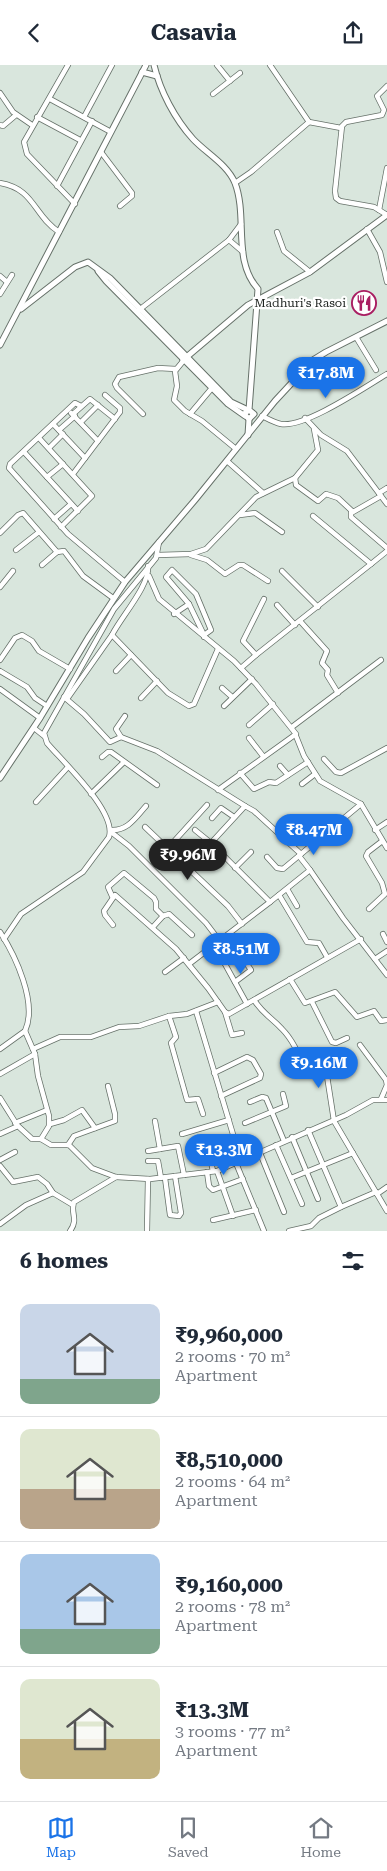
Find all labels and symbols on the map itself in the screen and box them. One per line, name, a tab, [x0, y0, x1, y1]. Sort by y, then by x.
restaurant icon: Madhuri's Rasoi	[351, 290, 377, 316]
place label: Madhuri's Rasoi	[254, 296, 346, 310]
pin: ₹17.8M	[285, 357, 367, 399]
pin: ₹8.47M	[273, 813, 355, 856]
pin: ₹9.96M	[147, 839, 229, 881]
pin: ₹8.51M	[200, 933, 282, 975]
pin: ₹9.16M	[278, 1047, 360, 1089]
pin: ₹13.3M	[183, 1133, 265, 1176]

